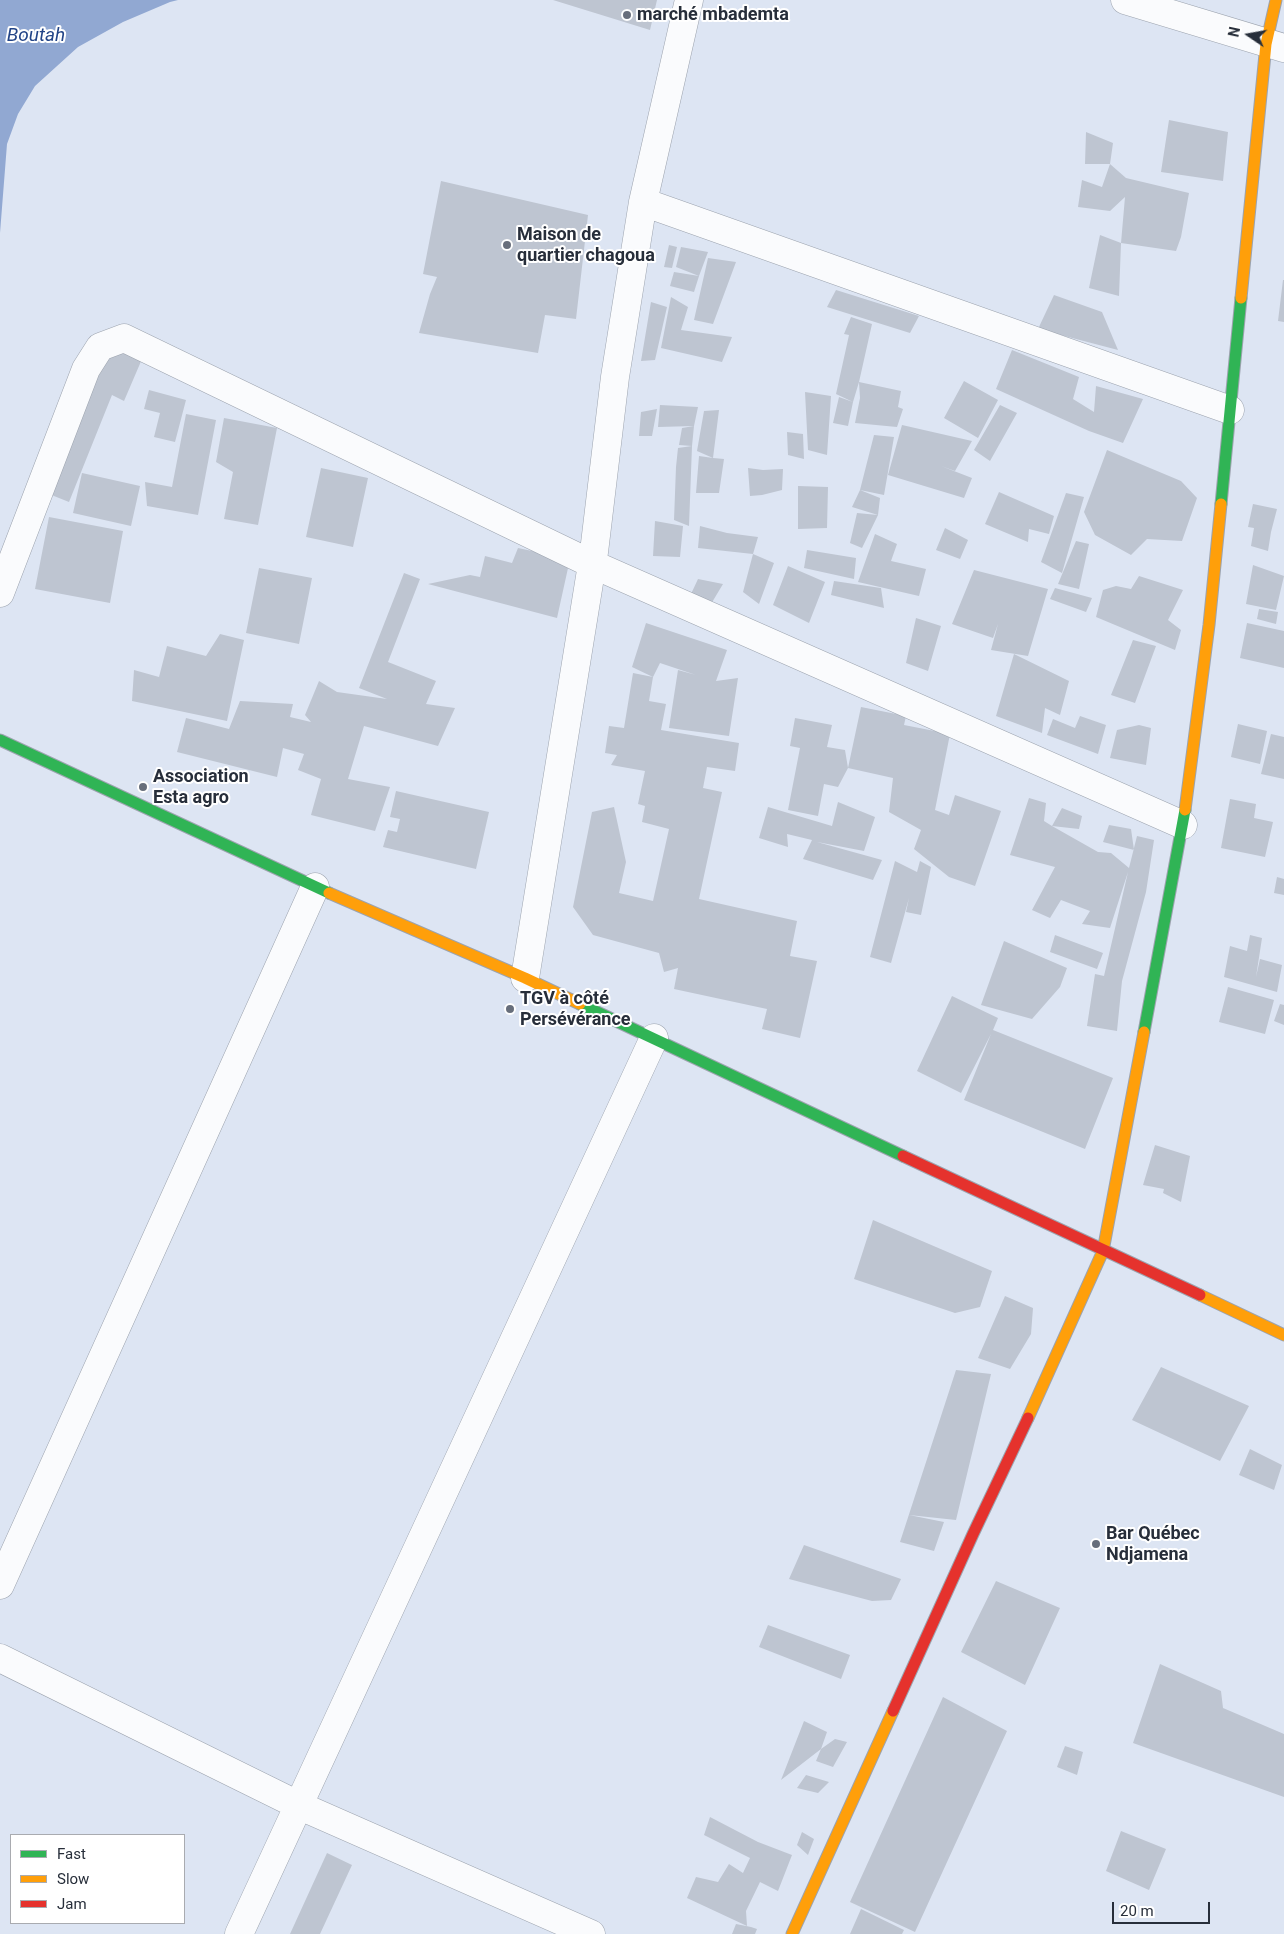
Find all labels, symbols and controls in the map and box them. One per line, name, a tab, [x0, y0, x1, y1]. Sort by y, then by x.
place label: marché mbademta	[637, 4, 789, 26]
marker: marché mbademta	[621, 9, 633, 21]
north arrow	[1224, 10, 1274, 60]
water label: Boutah	[7, 25, 65, 47]
text: N	[1225, 25, 1243, 38]
place label: Maison de quartier chagoua	[517, 224, 655, 266]
marker: Maison de quartier chagoua	[501, 239, 513, 251]
place label: Association Esta agro	[153, 766, 249, 809]
marker: Association Esta agro	[137, 781, 149, 793]
place label: TGV à côté Persévérance	[520, 988, 630, 1030]
marker: TGV à côté Persévérance	[504, 1003, 516, 1015]
place label: Bar Québec Ndjamena	[1106, 1523, 1200, 1566]
marker: Bar Québec Ndjamena	[1090, 1538, 1102, 1550]
legend	[10, 1834, 185, 1924]
text: Fast	[57, 1845, 86, 1863]
text: Slow	[57, 1870, 89, 1888]
scale bar	[1114, 1892, 1212, 1924]
text: Jam	[57, 1895, 87, 1913]
text: 20 m	[1120, 1902, 1154, 1920]

